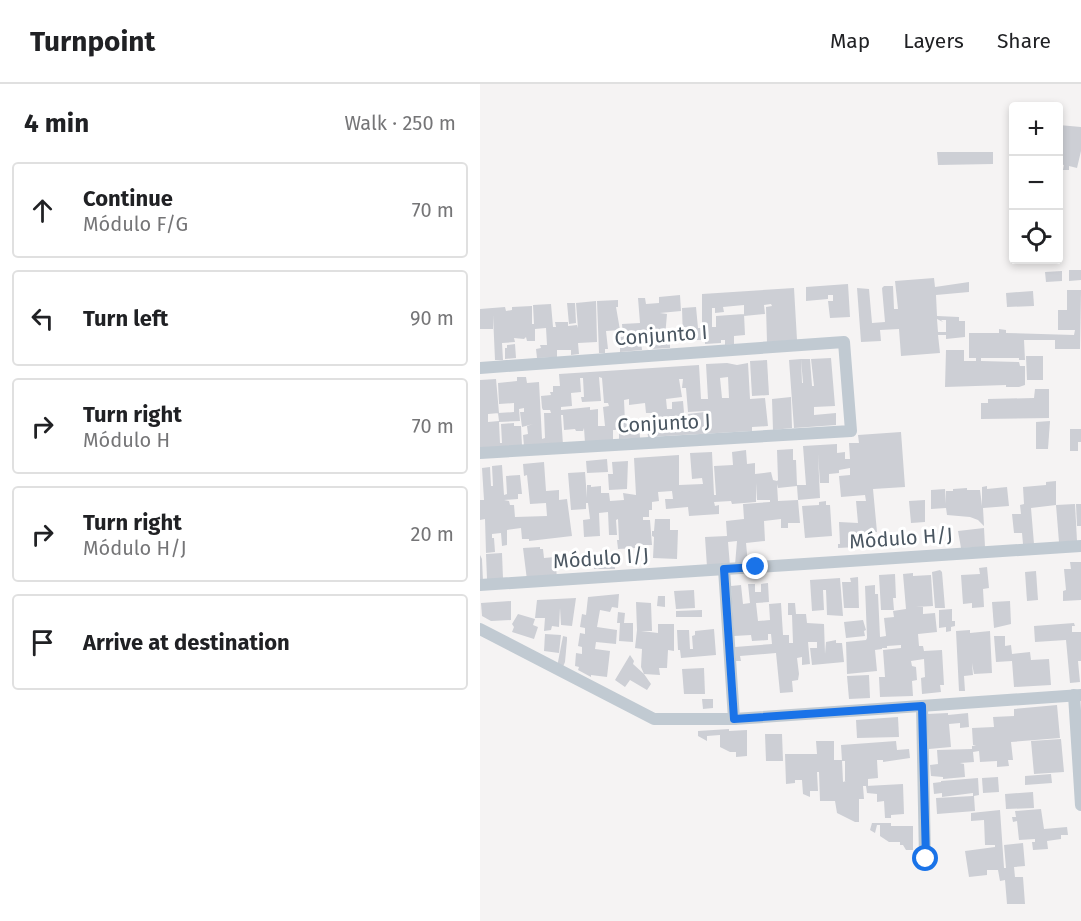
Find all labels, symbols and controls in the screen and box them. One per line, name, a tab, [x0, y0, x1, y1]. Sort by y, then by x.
text: Turnpoint	[30, 25, 155, 58]
text: Map	[830, 28, 870, 54]
text: Layers	[903, 28, 964, 54]
text: Share	[997, 28, 1051, 54]
map controls	[1009, 102, 1063, 264]
button: +	[1009, 102, 1063, 156]
text: 4 min	[24, 108, 89, 139]
text: Walk · 250 m	[344, 111, 456, 135]
button: −	[1009, 156, 1063, 210]
text: Continue	[83, 185, 173, 212]
icon: ahead	[26, 194, 59, 227]
text: 70 m	[412, 198, 454, 222]
button: locate	[1009, 210, 1063, 264]
text: Módulo F/G	[83, 212, 188, 236]
icon: left	[26, 302, 59, 335]
text: Turn left	[83, 305, 168, 332]
text: 90 m	[410, 306, 454, 330]
street label: Conjunto I	[614, 320, 708, 350]
text: Turn right	[83, 401, 182, 428]
street label: Conjunto J	[617, 409, 711, 437]
icon: right	[26, 410, 59, 443]
text: 70 m	[412, 414, 454, 438]
text: Módulo H	[83, 428, 170, 452]
text: Turn right	[83, 509, 182, 536]
icon: right	[26, 518, 59, 551]
text: 20 m	[411, 522, 454, 546]
street label: Módulo H/J	[848, 522, 954, 554]
text: Módulo H/J	[83, 536, 187, 560]
street label: Módulo I/J	[552, 543, 650, 573]
route end	[742, 553, 768, 579]
icon: arrive	[26, 626, 59, 659]
text: Arrive at destination	[83, 629, 290, 656]
route start	[912, 845, 938, 871]

